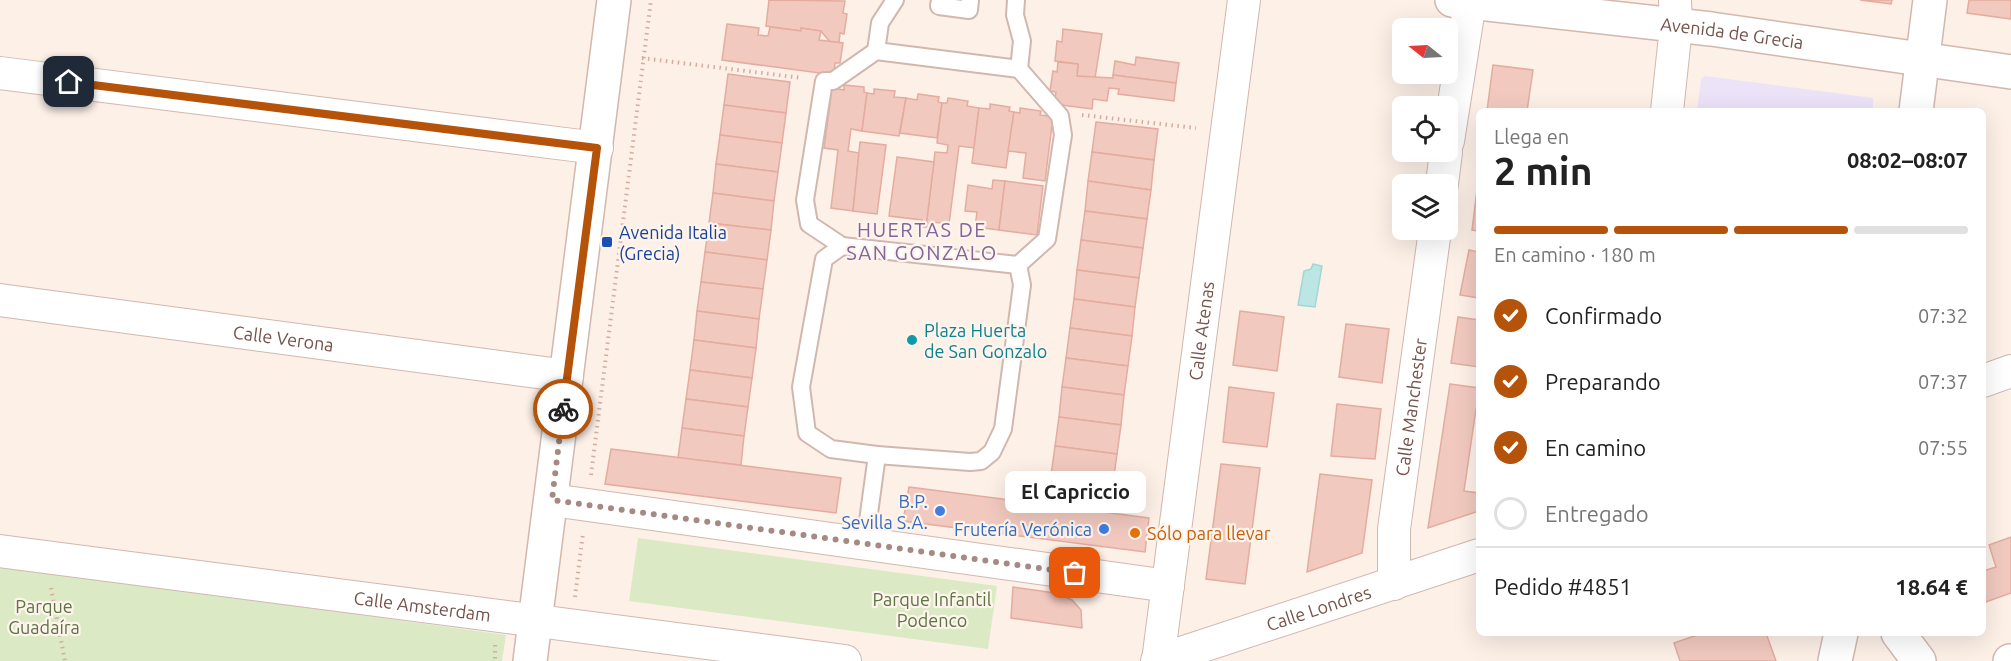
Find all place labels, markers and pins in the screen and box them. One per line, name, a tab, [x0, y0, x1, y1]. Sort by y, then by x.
pin	[43, 56, 94, 107]
place label: Avenida Italia (Grecia)	[619, 222, 727, 264]
marker: Avenida Italia (Grecia)	[600, 235, 614, 249]
place label: Plaza Huerta de San Gonzalo	[924, 320, 1047, 361]
marker: Plaza Huerta de San Gonzalo	[905, 333, 919, 347]
callout: El Capriccio	[1004, 471, 1146, 513]
place label: B.P. Sevilla S.A.	[841, 491, 928, 532]
marker: B.P. Sevilla S.A.	[933, 504, 947, 518]
place label: Frutería Verónica	[954, 519, 1092, 539]
marker: Frutería Verónica	[1097, 522, 1111, 536]
place label: Sólo para llevar	[1147, 523, 1271, 543]
marker: Sólo para llevar	[1128, 526, 1142, 540]
pin	[1049, 547, 1100, 598]

